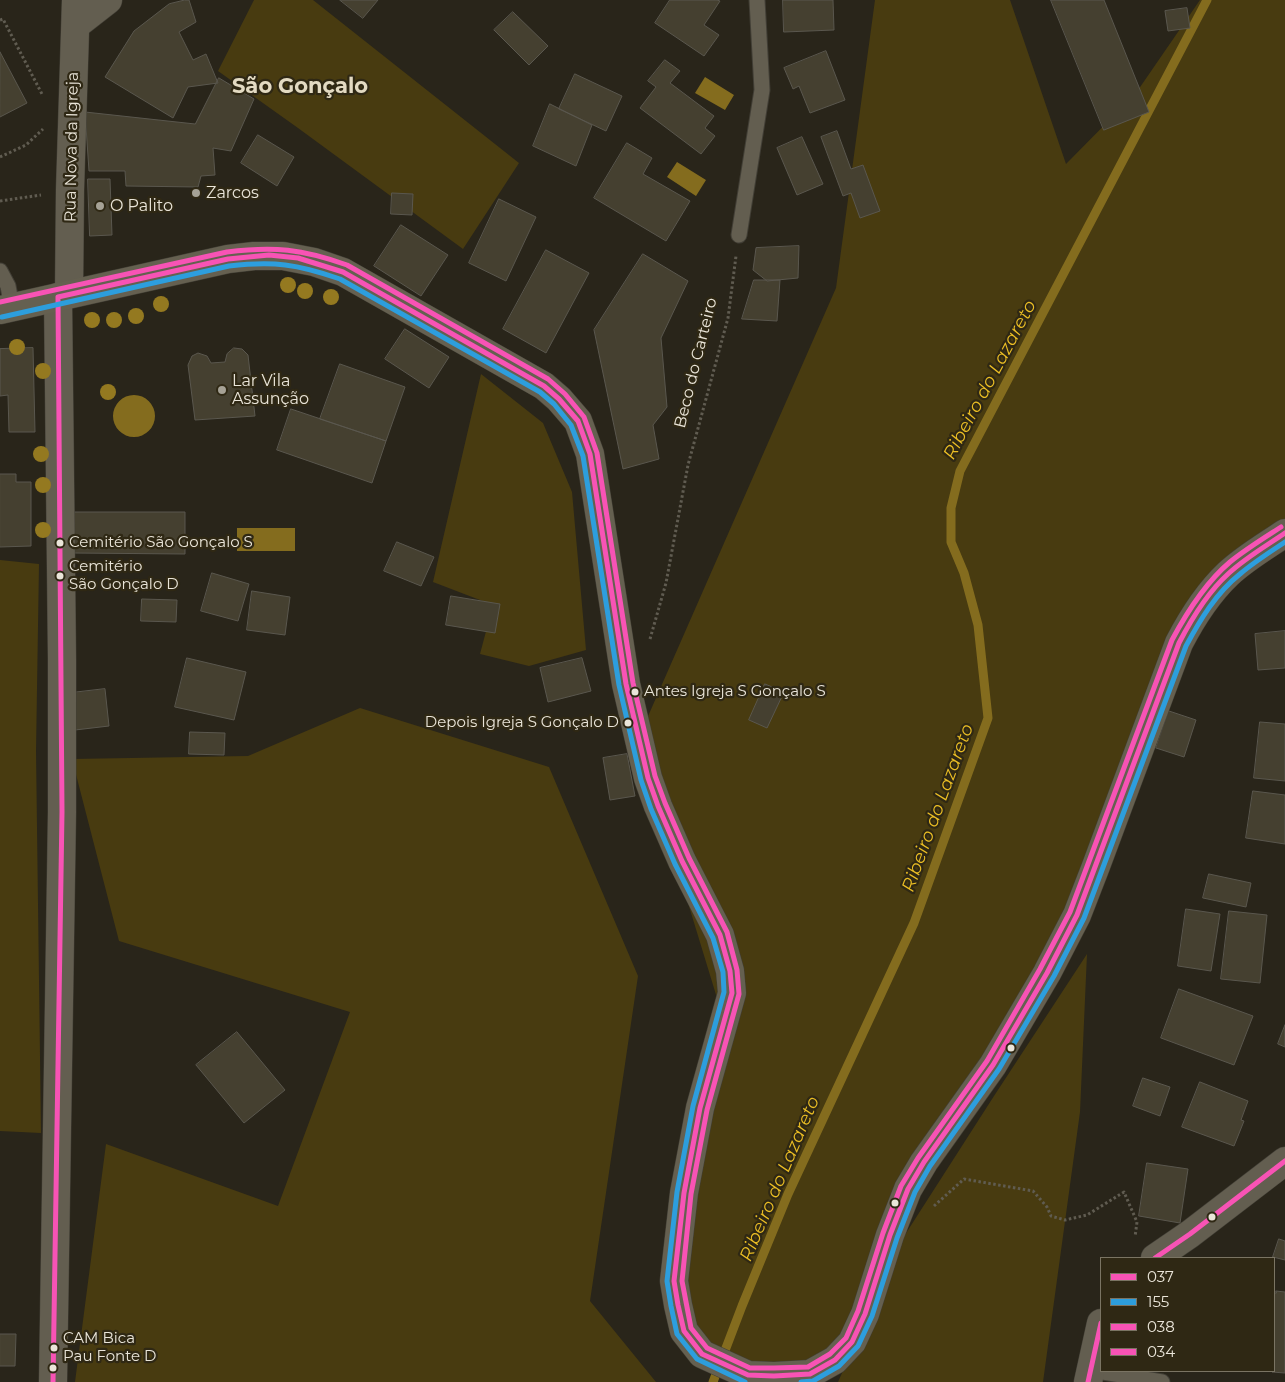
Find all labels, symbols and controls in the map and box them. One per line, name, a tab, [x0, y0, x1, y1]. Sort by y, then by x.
street label: Rua Nova da Igreja	[61, 72, 83, 222]
district label: São Gonçalo	[232, 74, 368, 100]
place label: Zarcos	[206, 183, 259, 203]
marker: Zarcos	[190, 187, 202, 199]
place label: O Palito	[110, 196, 173, 216]
marker: O Palito	[94, 200, 106, 212]
street label: Beco do Carteiro	[671, 296, 721, 430]
water label: Ribeiro do Lazareto	[939, 297, 1041, 463]
place label: Lar Vila Assunção	[232, 371, 309, 409]
marker: Lar Vila Assunção	[216, 384, 228, 396]
place label: Cemitério São Gonçalo S	[69, 534, 253, 552]
marker: Cemitério São Gonçalo S	[55, 538, 65, 548]
place label: Cemitério São Gonçalo D	[69, 558, 179, 593]
marker: Cemitério São Gonçalo D	[55, 571, 65, 581]
place label: Antes Igreja S Gonçalo S	[644, 683, 826, 701]
marker: Antes Igreja S Gonçalo S	[630, 687, 640, 697]
place label: Depois Igreja S Gonçalo D	[425, 714, 619, 732]
marker: Depois Igreja S Gonçalo D	[623, 718, 633, 728]
water label: Ribeiro do Lazareto	[898, 721, 978, 895]
unlabelled marker	[1006, 1043, 1016, 1053]
water label: Ribeiro do Lazareto	[735, 1093, 825, 1265]
unlabelled marker	[890, 1198, 900, 1208]
unlabelled marker	[1207, 1212, 1217, 1222]
legend	[1100, 1257, 1275, 1372]
text: 037	[1147, 1267, 1174, 1286]
text: 155	[1147, 1292, 1169, 1311]
text: 038	[1147, 1317, 1175, 1336]
place label: CAM Bica Pau Fonte D	[63, 1330, 156, 1365]
text: 034	[1147, 1342, 1175, 1361]
marker: CAM Bica Pau Fonte D	[49, 1343, 59, 1353]
unlabelled marker	[48, 1363, 58, 1373]

